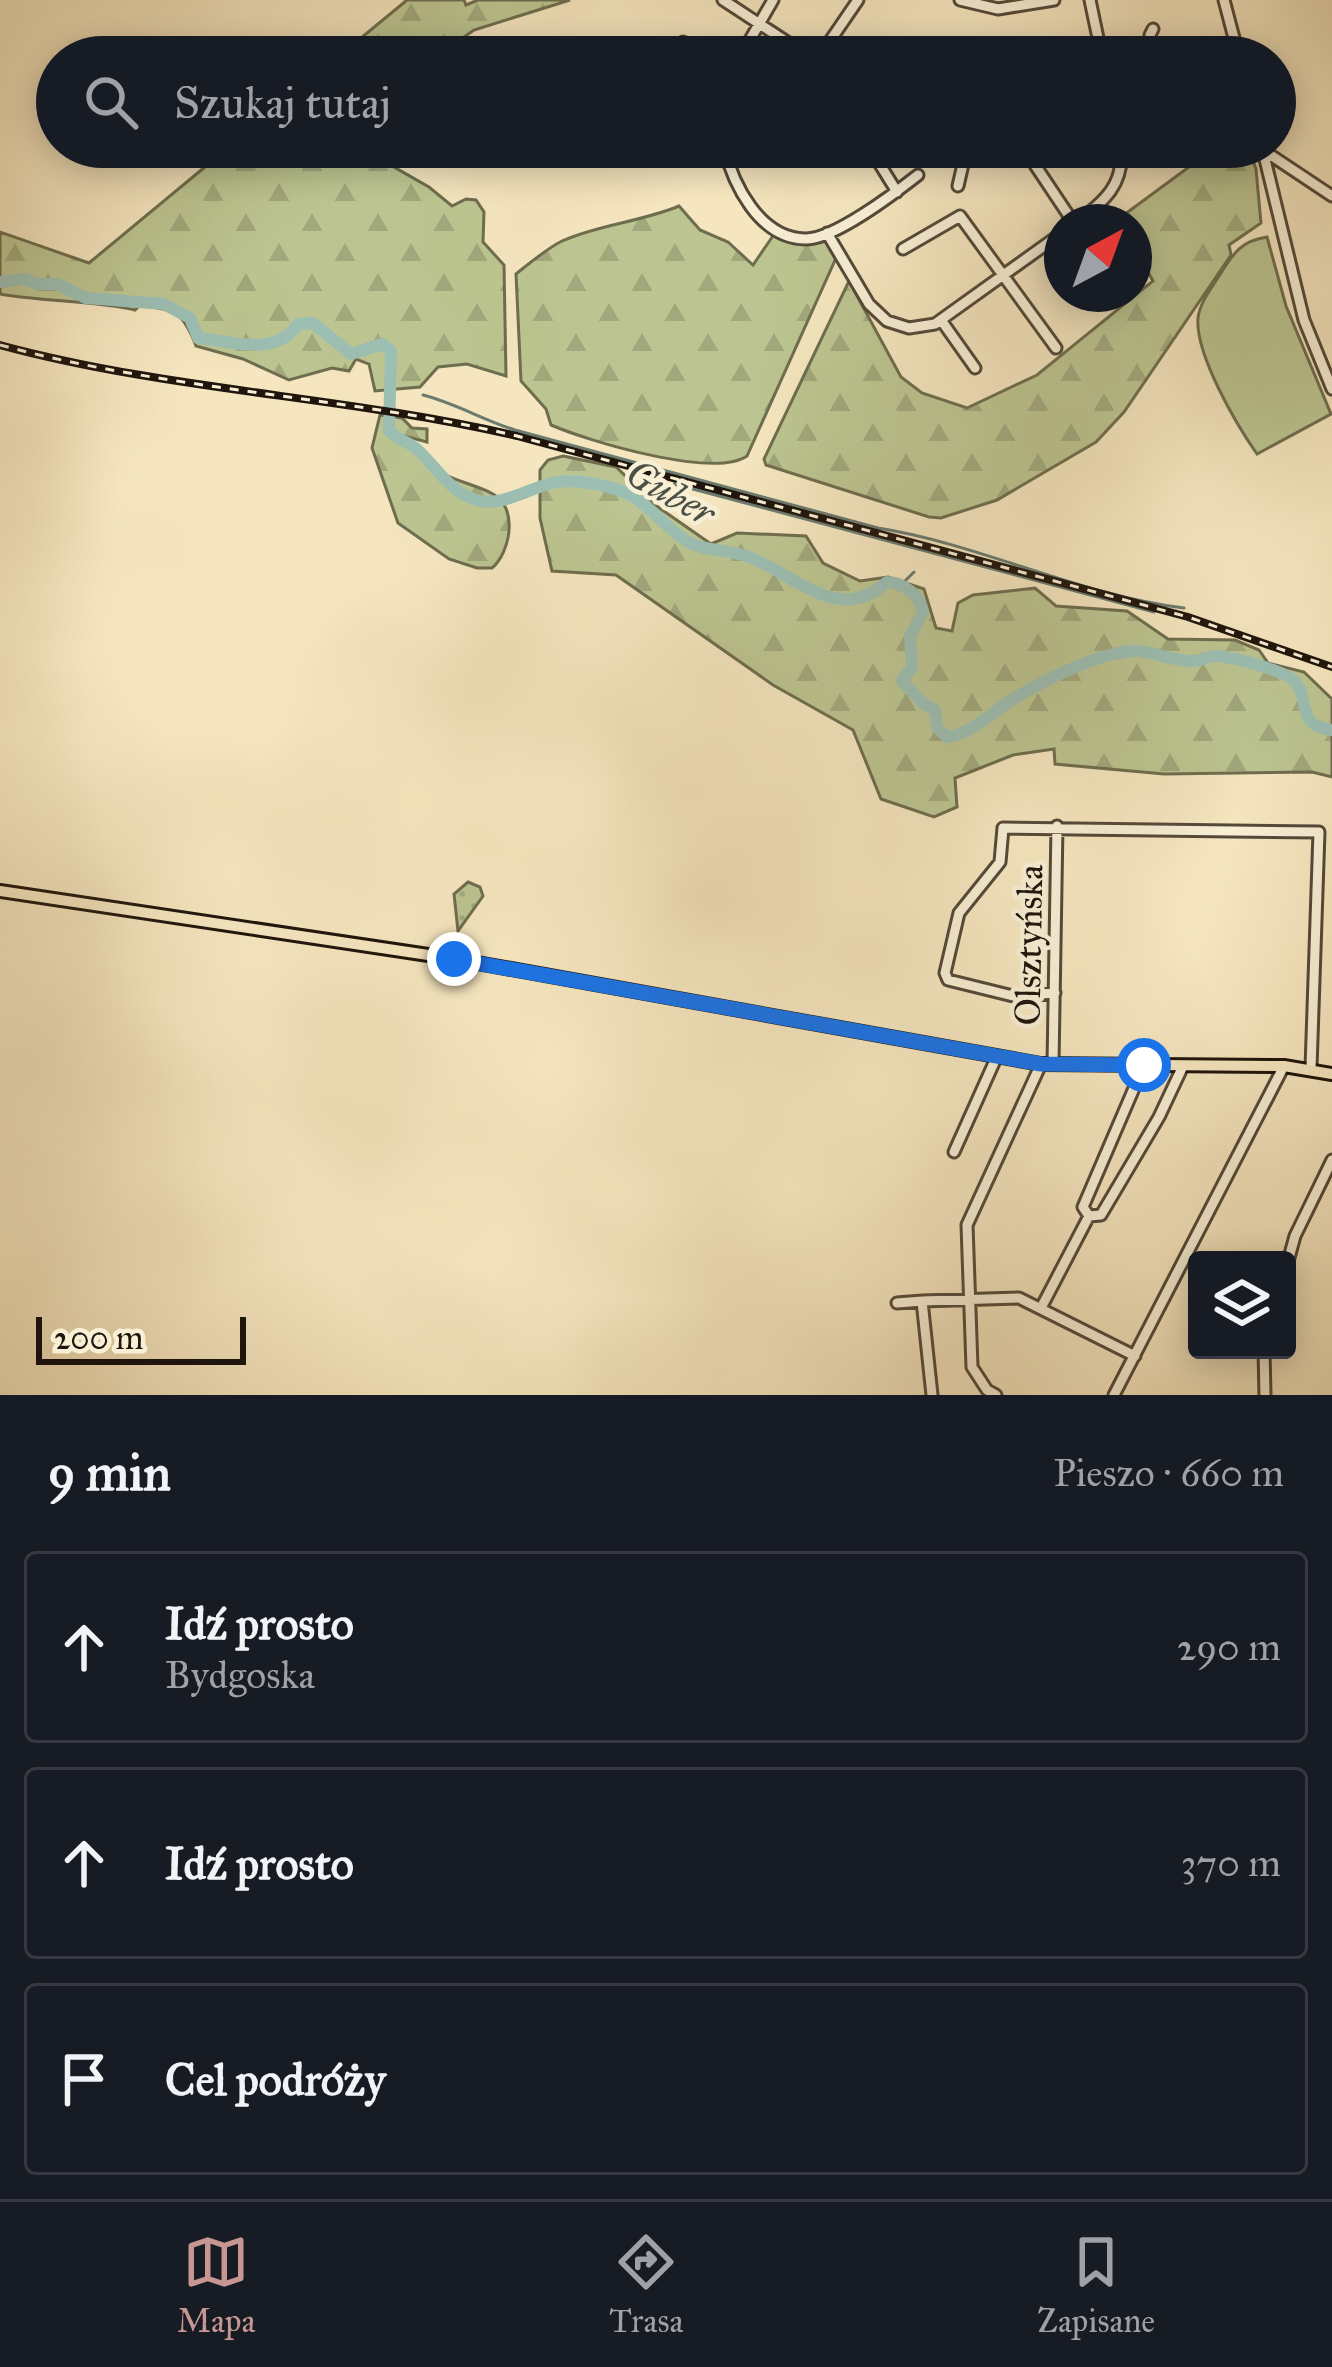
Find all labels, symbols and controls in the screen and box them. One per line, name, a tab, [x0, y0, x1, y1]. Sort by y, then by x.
search box	[36, 36, 1296, 168]
icon: search	[78, 69, 144, 135]
text: Szukaj tutaj	[174, 75, 391, 130]
north arrow	[1044, 204, 1152, 312]
water label: Guber	[617, 449, 725, 538]
street label: Olsztyńska	[1006, 863, 1052, 1026]
route end	[427, 932, 481, 986]
route start	[1117, 1038, 1171, 1092]
map controls	[1188, 1251, 1296, 1359]
button: layers	[1188, 1251, 1296, 1359]
scale bar	[36, 1311, 246, 1364]
text: 200 m	[54, 1318, 144, 1358]
text: 9 min	[48, 1442, 171, 1504]
text: Pieszo · 660 m	[1054, 1449, 1284, 1497]
text: Idź prosto	[165, 1596, 354, 1651]
icon: ahead	[51, 1614, 117, 1680]
text: 290 m	[1177, 1623, 1281, 1671]
text: Bydgoska	[165, 1651, 315, 1699]
icon: ahead	[51, 1830, 117, 1896]
text: Idź prosto	[165, 1836, 354, 1891]
text: 370 m	[1181, 1839, 1281, 1887]
icon: arrive	[51, 2046, 117, 2112]
text: Cel podróży	[165, 2052, 386, 2107]
tab: Mapa	[177, 2229, 255, 2341]
tab: Trasa	[609, 2229, 683, 2341]
tab: Zapisane	[1037, 2229, 1155, 2341]

